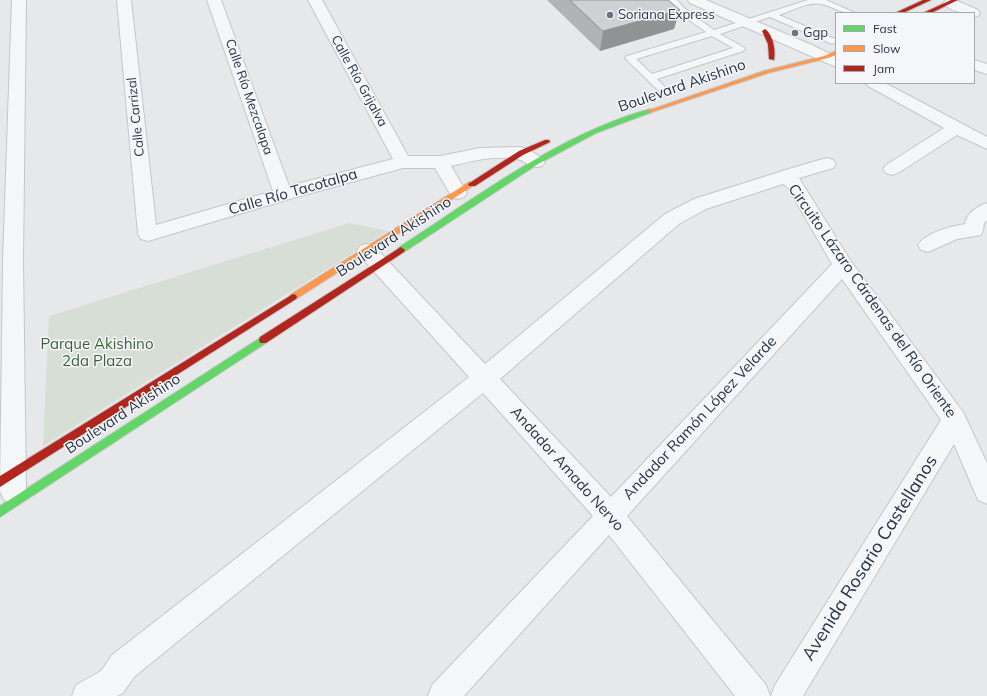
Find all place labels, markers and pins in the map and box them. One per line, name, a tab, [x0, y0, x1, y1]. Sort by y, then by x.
place label: Soriana Express	[618, 7, 715, 23]
marker: Soriana Express	[605, 10, 615, 20]
place label: Ggp	[803, 25, 828, 41]
marker: Ggp	[790, 28, 800, 38]

